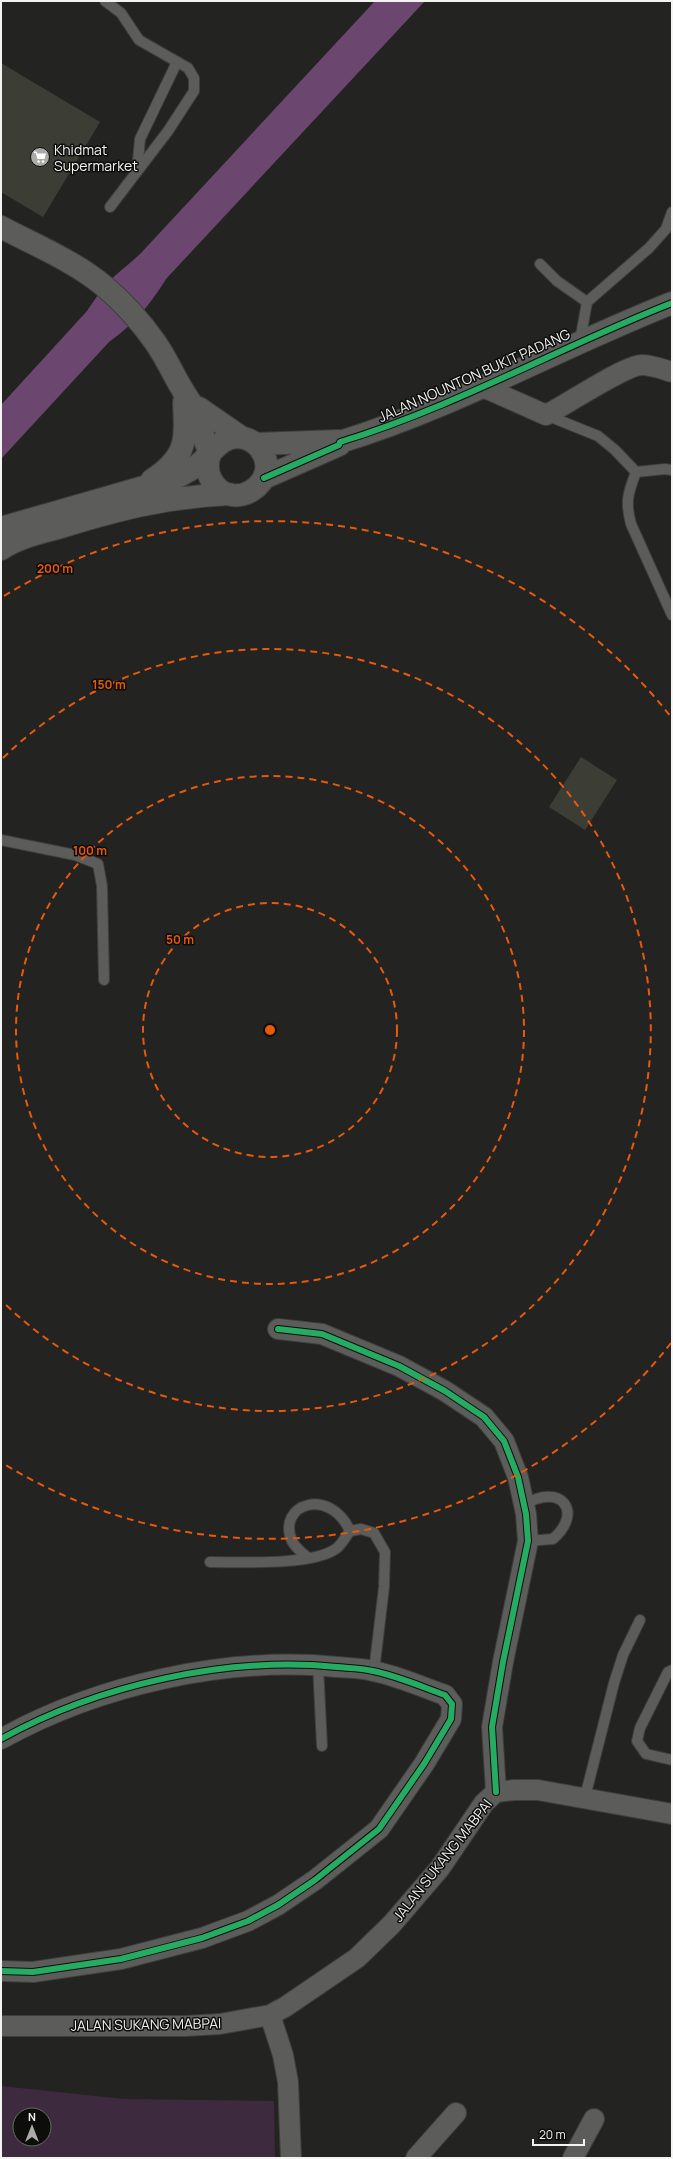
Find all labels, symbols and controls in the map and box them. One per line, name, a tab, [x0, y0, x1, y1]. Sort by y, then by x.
place label: Khidmat Supermarket	[54, 140, 138, 175]
supermarket icon: Khidmat Supermarket	[29, 146, 51, 168]
street label: JALAN NOUNTON BUKIT PADANG	[375, 324, 573, 426]
text: 200 m	[37, 560, 73, 577]
text: 150 m	[92, 676, 126, 693]
text: 100 m	[73, 842, 107, 859]
text: 50 m	[166, 931, 194, 948]
centre of rings	[263, 1023, 277, 1037]
street label: JALAN SUKANG MABPAI	[388, 1795, 496, 1925]
street label: JALAN SUKANG MABPAI	[71, 2013, 221, 2035]
north arrow	[12, 2107, 52, 2147]
text: N	[28, 2109, 36, 2124]
scale bar	[533, 2121, 584, 2147]
text: 20 m	[539, 2126, 566, 2143]

